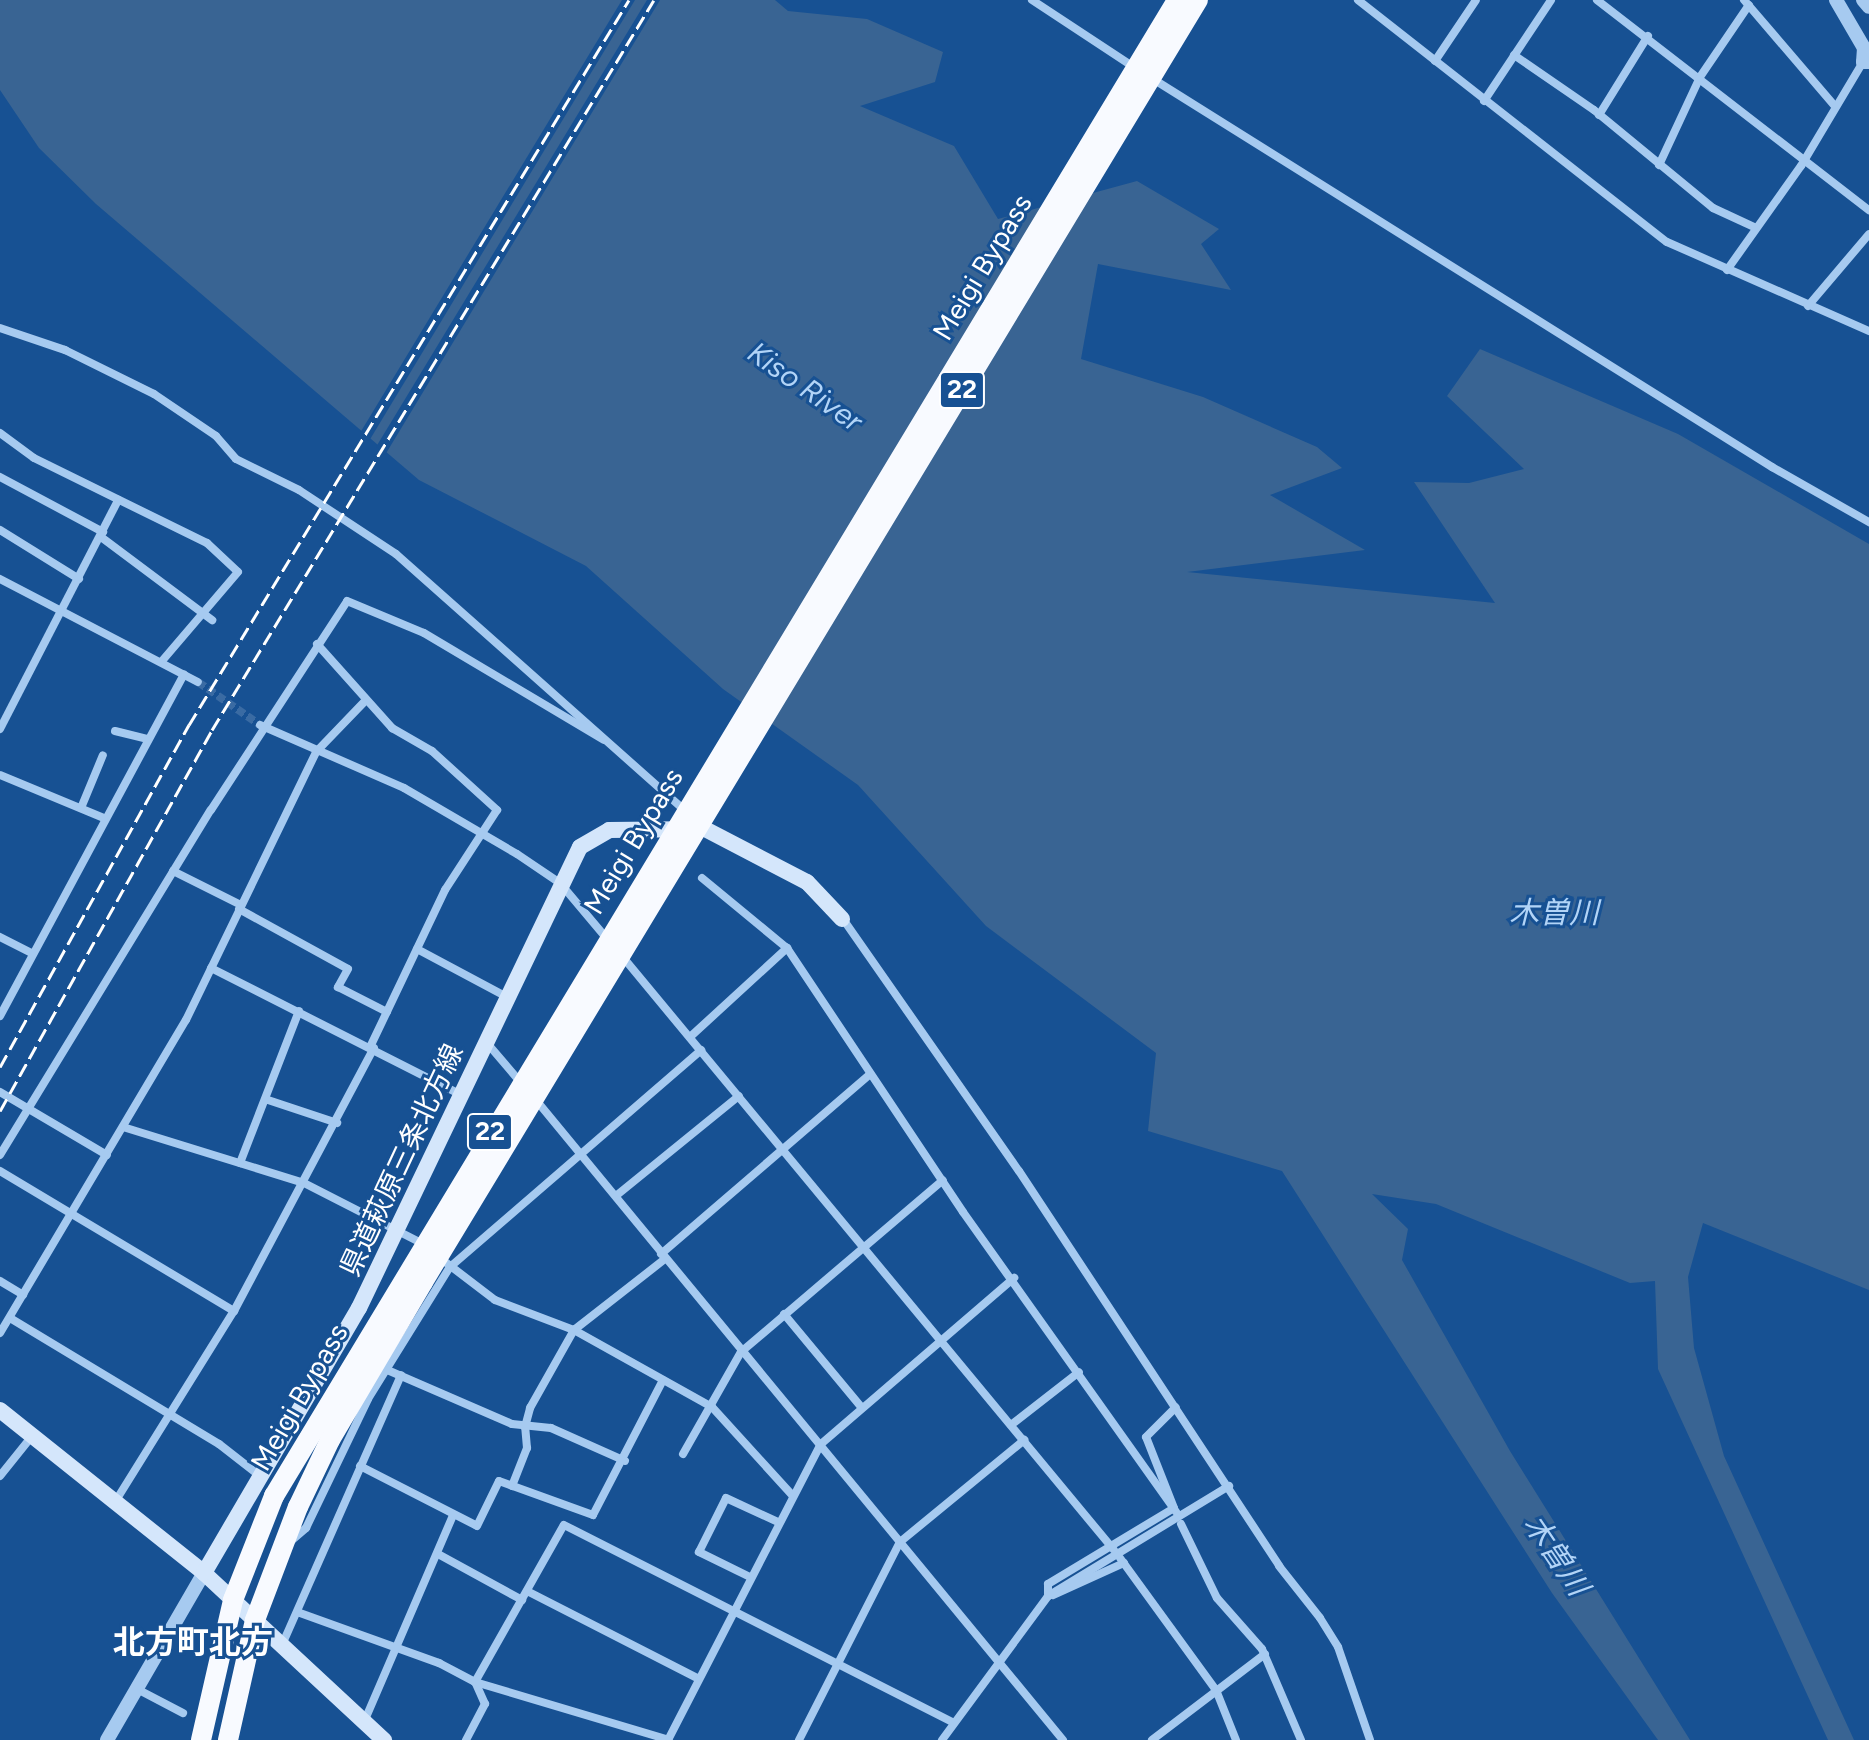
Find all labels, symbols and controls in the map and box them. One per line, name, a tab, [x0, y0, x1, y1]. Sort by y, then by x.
street label: Meigi Bypass	[925, 188, 1039, 346]
water label: Kiso River	[741, 334, 869, 440]
road number: 22	[938, 368, 986, 412]
street label: Meigi Bypass	[576, 762, 690, 920]
water label: 木曽川	[1509, 895, 1599, 931]
street label: 県道萩原三条北方線	[333, 1039, 469, 1281]
road number: 22	[466, 1110, 514, 1154]
street label: Meigi Bypass	[243, 1318, 355, 1476]
water label: 木曽川	[1516, 1508, 1596, 1602]
district label: 北方町北方	[113, 1623, 273, 1661]

